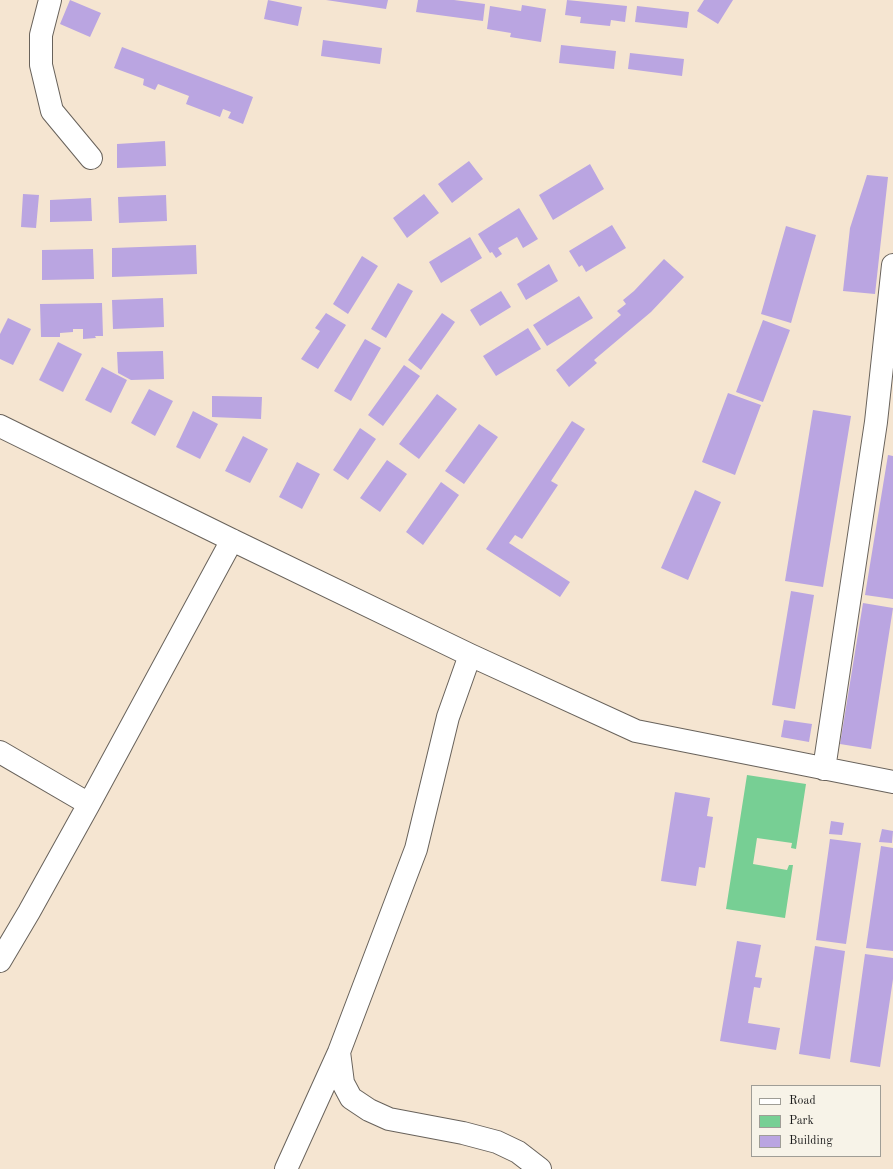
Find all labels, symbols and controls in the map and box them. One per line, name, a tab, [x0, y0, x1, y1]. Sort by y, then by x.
legend	[751, 1085, 881, 1157]
text: Road	[789, 1095, 816, 1107]
text: Park	[789, 1115, 814, 1127]
text: Building	[789, 1135, 833, 1147]

